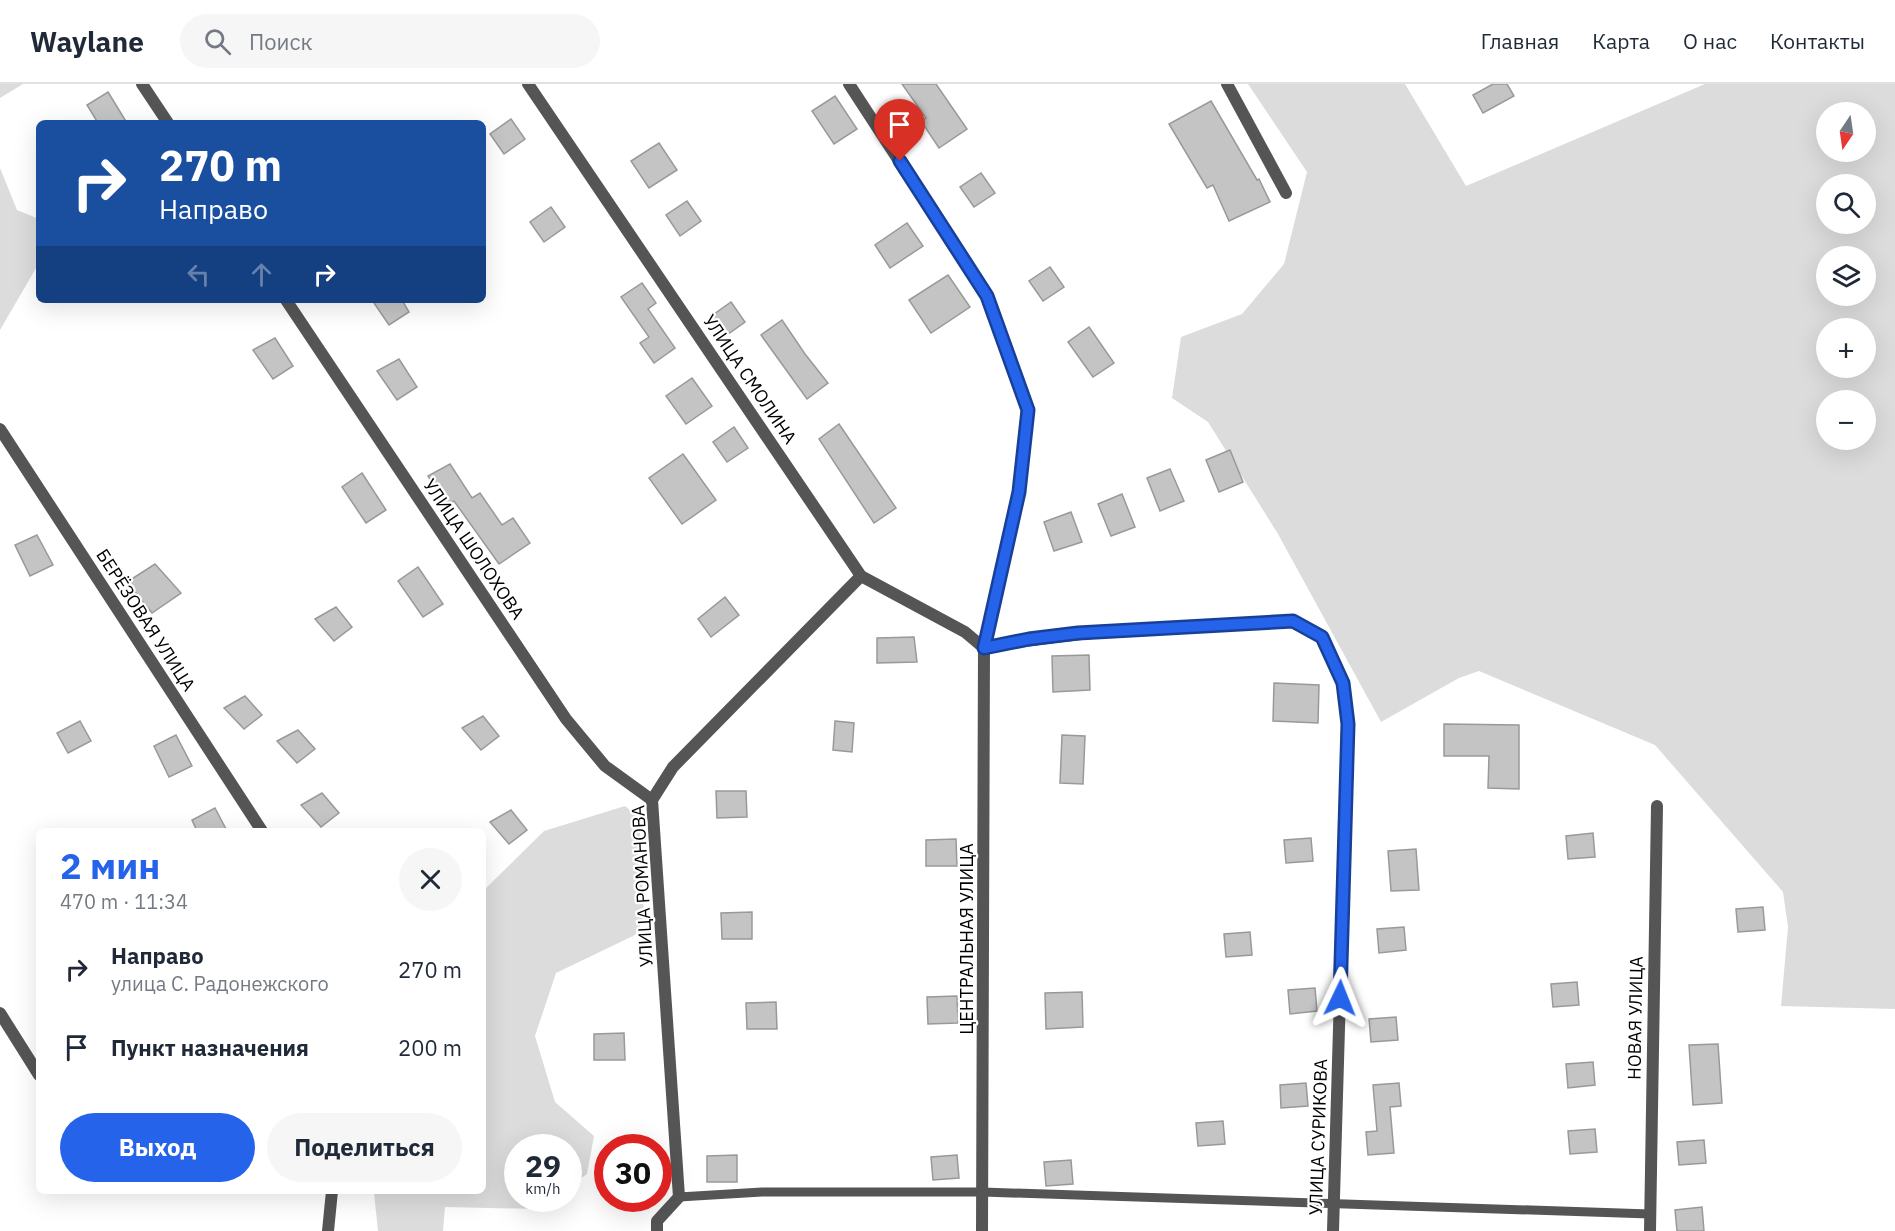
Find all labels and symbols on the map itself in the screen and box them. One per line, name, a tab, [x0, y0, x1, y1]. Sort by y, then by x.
pin	[874, 99, 925, 161]
north arrow	[1816, 102, 1876, 162]
street label: УЛИЦА СМОЛИНА	[698, 310, 802, 448]
street label: УЛИЦА ШОЛОХОВА	[418, 474, 530, 624]
street label: БЕРЁЗОВАЯ УЛИЦА	[91, 545, 201, 696]
street label: УЛИЦА РОМАНОВА	[626, 804, 658, 968]
street label: ЦЕНТРАЛЬНАЯ УЛИЦА	[955, 843, 978, 1035]
street label: НОВАЯ УЛИЦА	[1622, 955, 1648, 1080]
position arrow	[1308, 966, 1372, 1030]
street label: УЛИЦА СУРИКОВА	[1304, 1058, 1332, 1216]
speed limit sign: 30	[594, 1134, 672, 1212]

